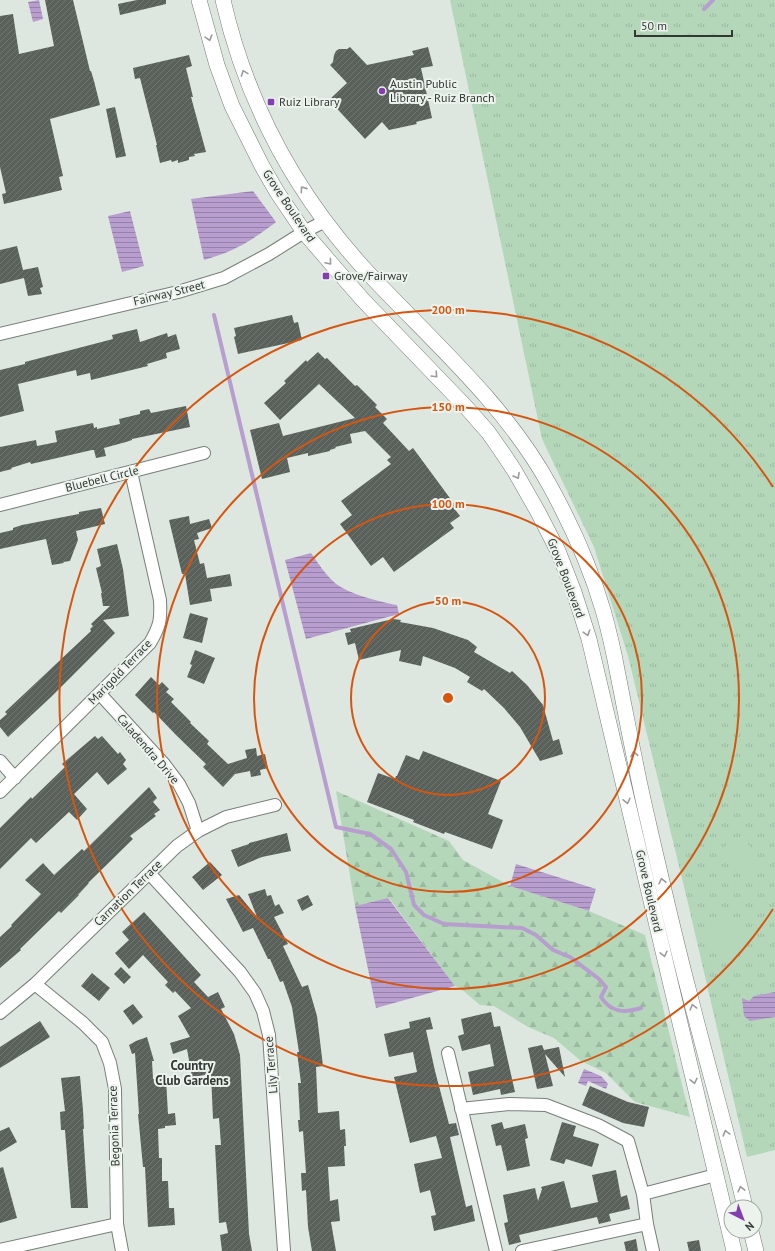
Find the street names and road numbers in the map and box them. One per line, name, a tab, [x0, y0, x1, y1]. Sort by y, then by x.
street label: Grove Boulevard	[260, 167, 319, 245]
street label: Fairway Street	[132, 276, 206, 309]
street label: Bluebell Circle	[64, 462, 140, 495]
street label: Grove Boulevard	[544, 536, 589, 620]
street label: Marigold Terrace	[85, 636, 155, 707]
street label: Caladendra Drive	[114, 711, 183, 787]
street label: Grove Boulevard	[633, 848, 666, 934]
street label: Carnation Terrace	[90, 856, 165, 929]
street label: Lily Terrace	[261, 1036, 280, 1094]
street label: Begonia Terrace	[105, 1085, 122, 1167]

